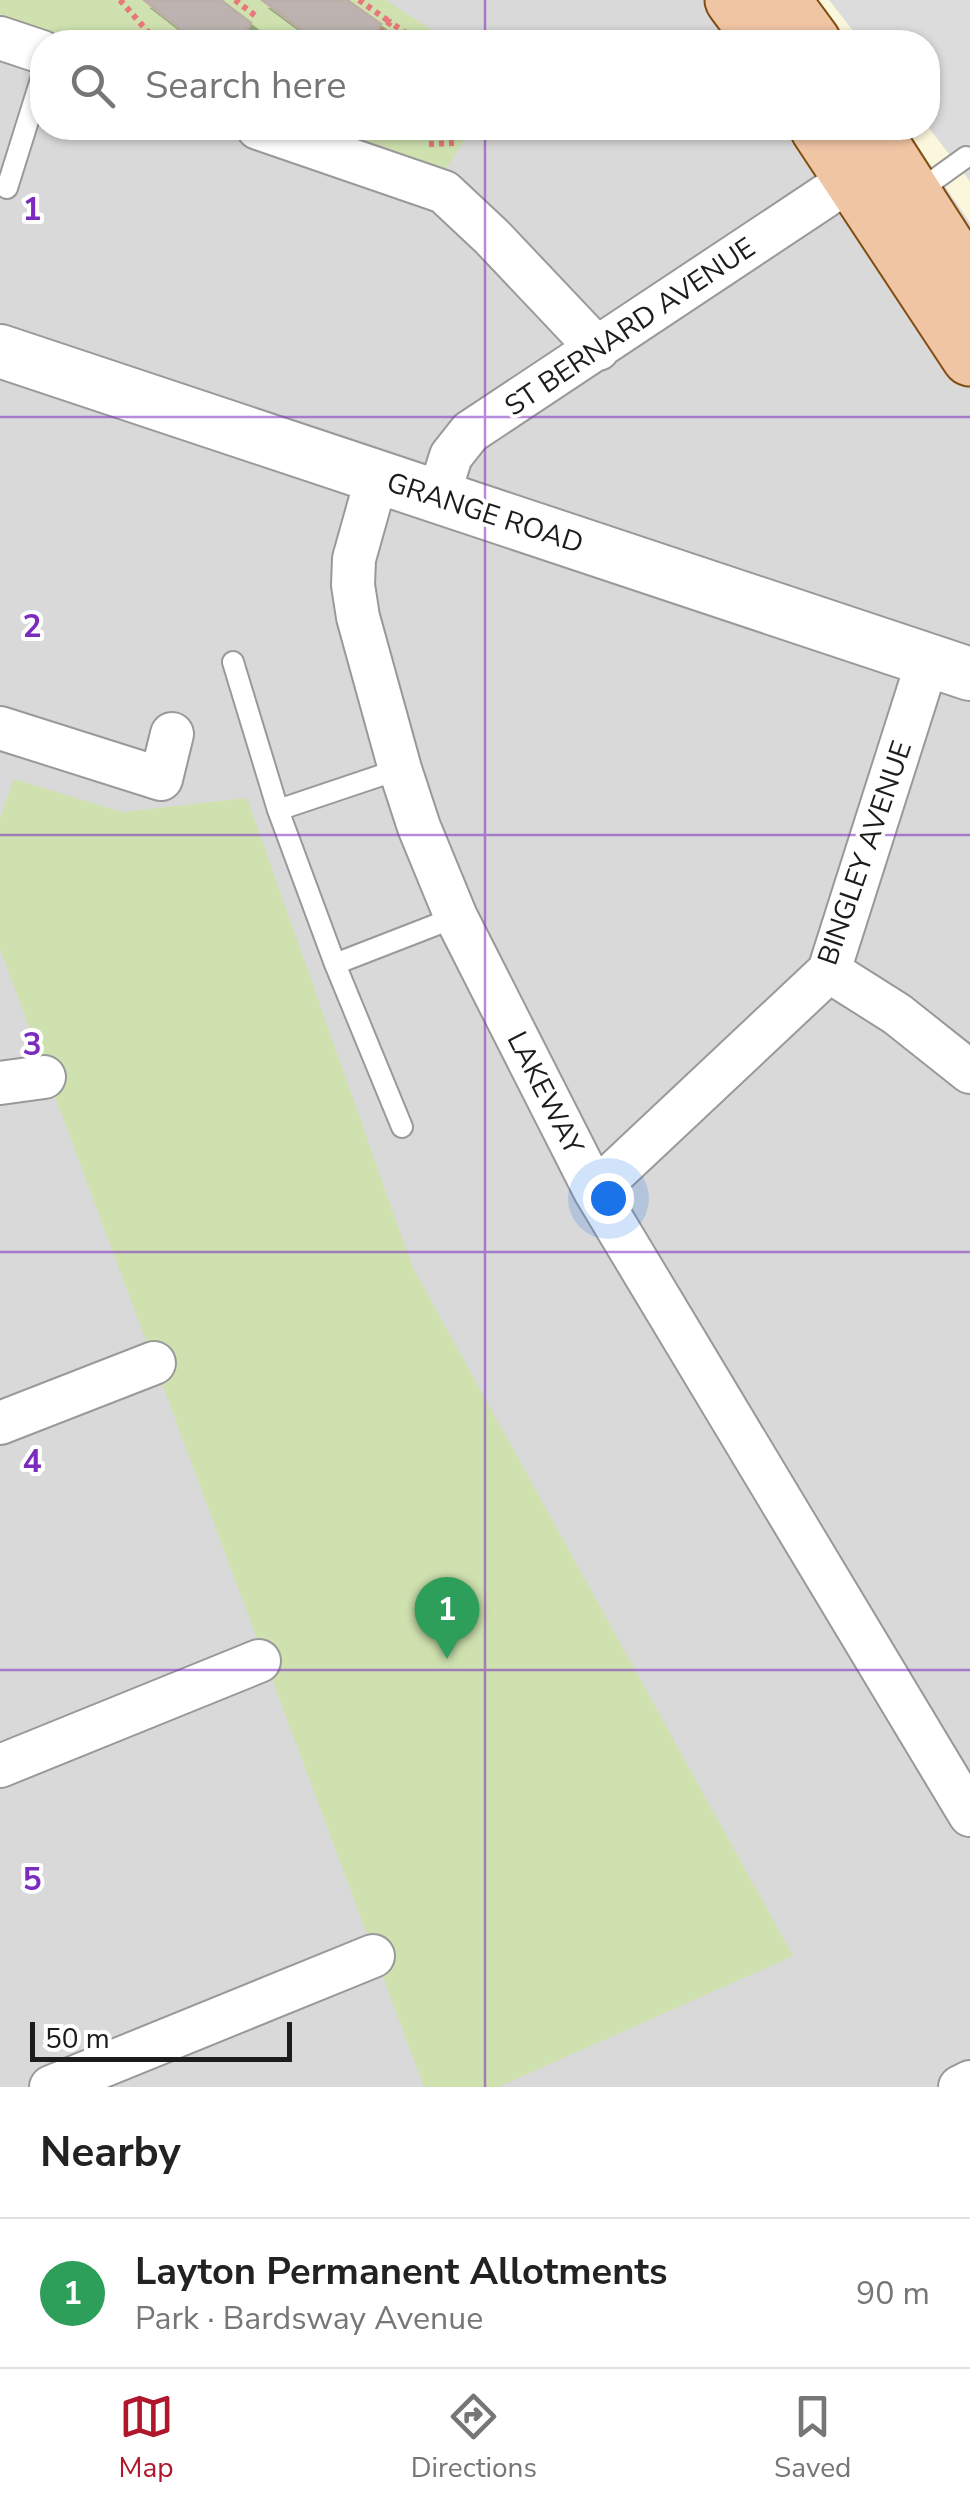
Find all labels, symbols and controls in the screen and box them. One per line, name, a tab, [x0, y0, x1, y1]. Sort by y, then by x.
search box	[30, 30, 940, 140]
icon: search	[65, 58, 120, 113]
text: Search here	[145, 60, 346, 111]
text: 1	[22, 188, 42, 231]
street label: ST BERNARD AVENUE	[497, 229, 763, 425]
street label: GRANGE ROAD	[382, 463, 588, 563]
text: 2	[22, 605, 42, 648]
street label: BINGLEY AVENUE	[809, 736, 921, 970]
text: 3	[22, 1023, 42, 1066]
street label: LAKEWAY	[498, 1025, 593, 1162]
your location	[583, 1173, 634, 1224]
text: 4	[22, 1440, 42, 1483]
pin: 1	[414, 1576, 480, 1659]
text: 5	[22, 1858, 42, 1901]
scale bar	[30, 2017, 292, 2062]
text: 50 m	[45, 2020, 110, 2058]
text: Nearby	[40, 2124, 181, 2181]
text: Layton Permanent Allotments	[135, 2246, 668, 2297]
text: 1	[63, 2272, 82, 2315]
text: 90 m	[856, 2272, 930, 2315]
text: Park · Bardsway Avenue	[135, 2297, 483, 2340]
tab: Map	[119, 2389, 174, 2487]
tab: Directions	[411, 2389, 537, 2487]
tab: Saved	[774, 2389, 851, 2487]

